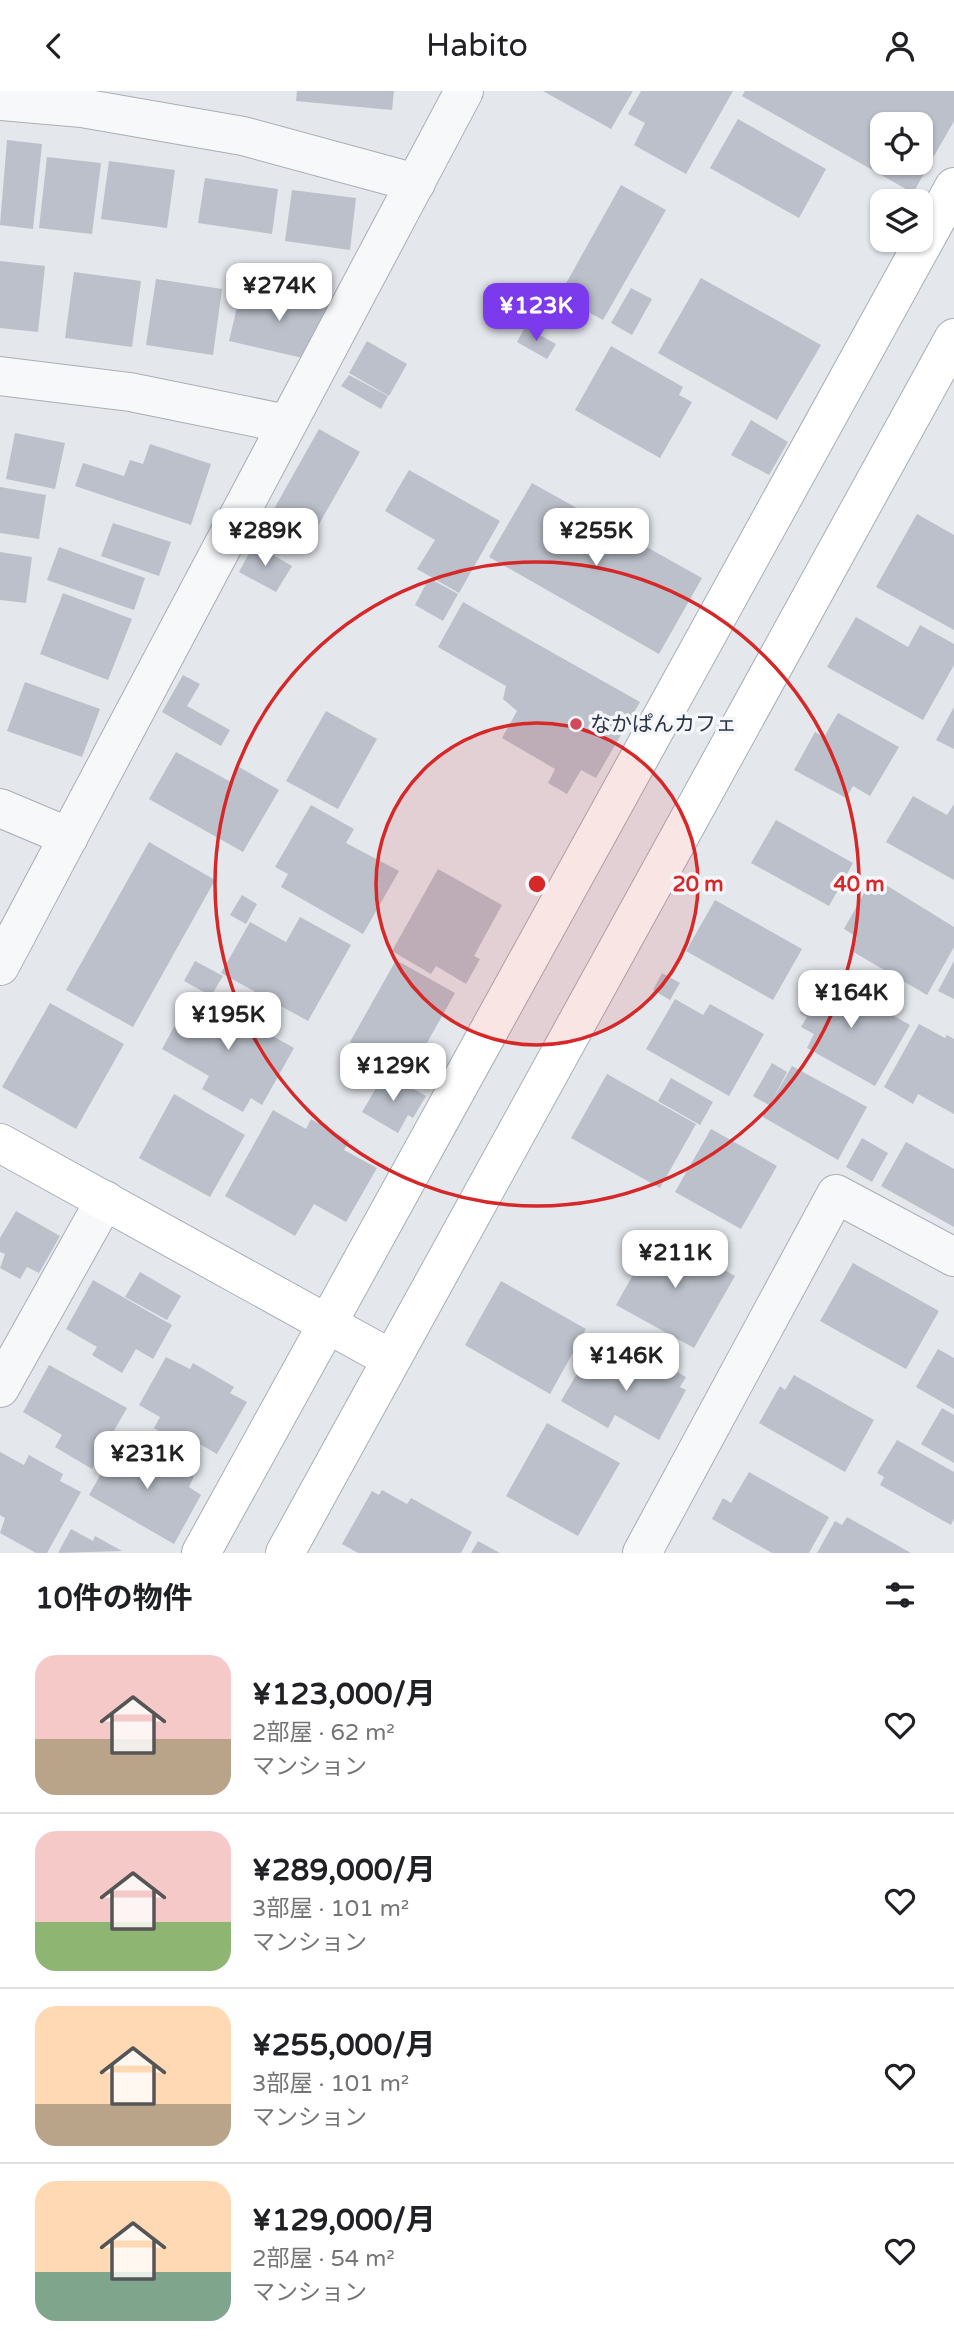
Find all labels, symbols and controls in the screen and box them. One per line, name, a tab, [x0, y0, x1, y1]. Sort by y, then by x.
icon: back	[35, 27, 73, 65]
text: Habito	[426, 27, 528, 65]
icon: person	[881, 27, 919, 65]
map controls	[870, 112, 933, 252]
button: locate	[870, 112, 933, 175]
button: layers	[870, 189, 933, 252]
pin: ¥274K	[230, 264, 328, 323]
text: ¥274K	[242, 272, 316, 300]
pin: ¥123K	[487, 283, 585, 343]
text: ¥123K	[499, 292, 573, 320]
pin: ¥289K	[216, 509, 314, 568]
pin: ¥255K	[547, 509, 645, 568]
text: ¥289K	[228, 517, 302, 545]
text: ¥255K	[559, 517, 633, 545]
place label: なかぱんカフェ	[590, 712, 737, 737]
marker: なかぱんカフェ	[568, 716, 584, 732]
centre of rings	[525, 872, 549, 896]
text: 20 m	[672, 872, 724, 897]
text: 40 m	[833, 872, 885, 897]
pin: ¥164K	[802, 971, 900, 1030]
text: ¥164K	[814, 979, 888, 1007]
pin: ¥195K	[179, 993, 277, 1052]
text: ¥195K	[191, 1001, 265, 1029]
pin: ¥129K	[344, 1044, 442, 1103]
text: ¥129K	[356, 1052, 430, 1080]
pin: ¥211K	[626, 1231, 724, 1290]
text: ¥211K	[638, 1239, 712, 1267]
pin: ¥146K	[577, 1333, 675, 1393]
text: ¥146K	[589, 1342, 663, 1370]
pin: ¥231K	[98, 1431, 196, 1491]
text: ¥231K	[110, 1440, 184, 1468]
icon: filters	[881, 1576, 919, 1614]
text: 10件の物件	[35, 1580, 193, 1617]
text: ¥123,000/月	[252, 1676, 436, 1713]
icon: home	[91, 1683, 175, 1767]
icon: heart	[881, 1706, 919, 1744]
text: 2部屋 · 62 m²	[252, 1719, 395, 1747]
text: マンション	[252, 1753, 367, 1781]
text: ¥289,000/月	[252, 1852, 436, 1889]
icon: home	[91, 1859, 175, 1943]
icon: heart	[881, 1882, 919, 1920]
text: 3部屋 · 101 m²	[252, 1895, 409, 1923]
text: マンション	[252, 1929, 367, 1957]
text: ¥255,000/月	[252, 2027, 436, 2064]
icon: home	[91, 2034, 175, 2118]
icon: heart	[881, 2057, 919, 2095]
text: 3部屋 · 101 m²	[252, 2070, 409, 2098]
text: マンション	[252, 2104, 367, 2132]
text: ¥129,000/月	[252, 2202, 436, 2239]
icon: home	[91, 2209, 175, 2293]
icon: heart	[881, 2232, 919, 2270]
text: 2部屋 · 54 m²	[252, 2245, 395, 2273]
text: マンション	[252, 2279, 367, 2307]

